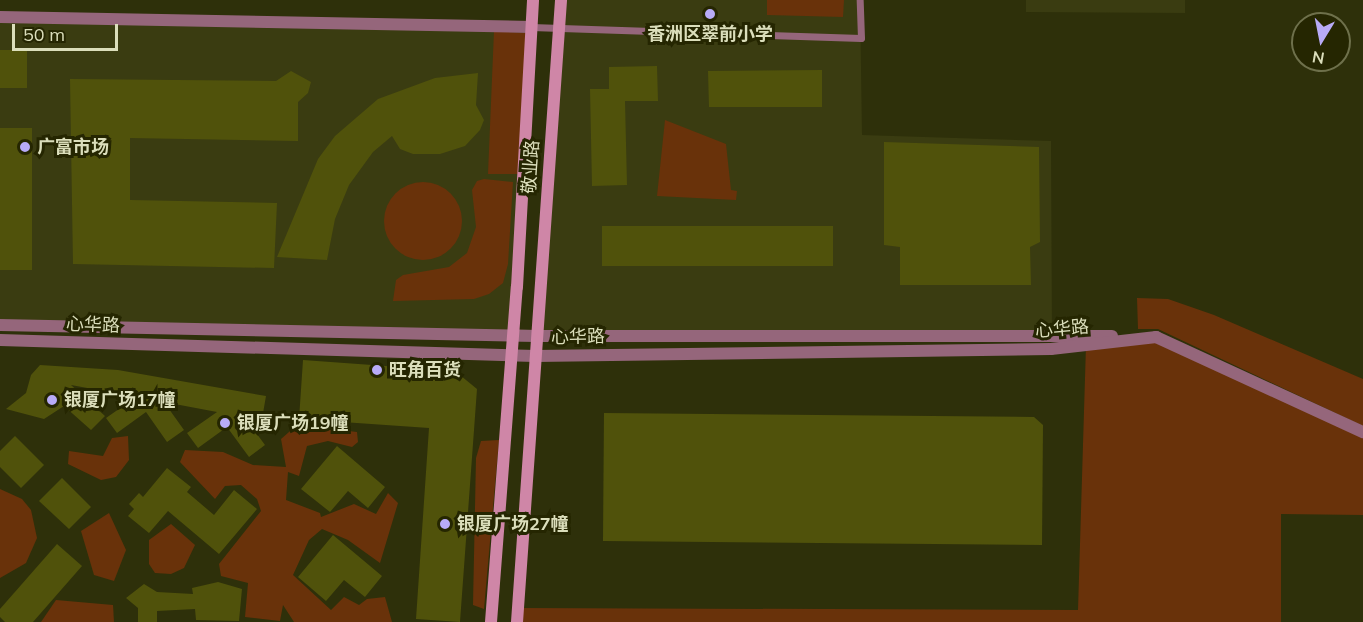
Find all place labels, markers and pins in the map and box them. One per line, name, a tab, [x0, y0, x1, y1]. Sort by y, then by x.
marker: 香洲区翠前小学	[703, 7, 717, 21]
place label: 香洲区翠前小学	[647, 23, 773, 45]
place label: 广富市场	[37, 136, 109, 158]
marker: 广富市场	[18, 140, 32, 154]
place label: 旺角百货	[389, 359, 461, 381]
marker: 旺角百货	[370, 363, 384, 377]
place label: 银厦广场17幢	[64, 389, 176, 411]
marker: 银厦广场17幢	[45, 393, 59, 407]
place label: 银厦广场19幢	[237, 412, 349, 434]
marker: 银厦广场19幢	[218, 416, 232, 430]
place label: 银厦广场27幢	[457, 513, 569, 535]
marker: 银厦广场27幢	[438, 517, 452, 531]

